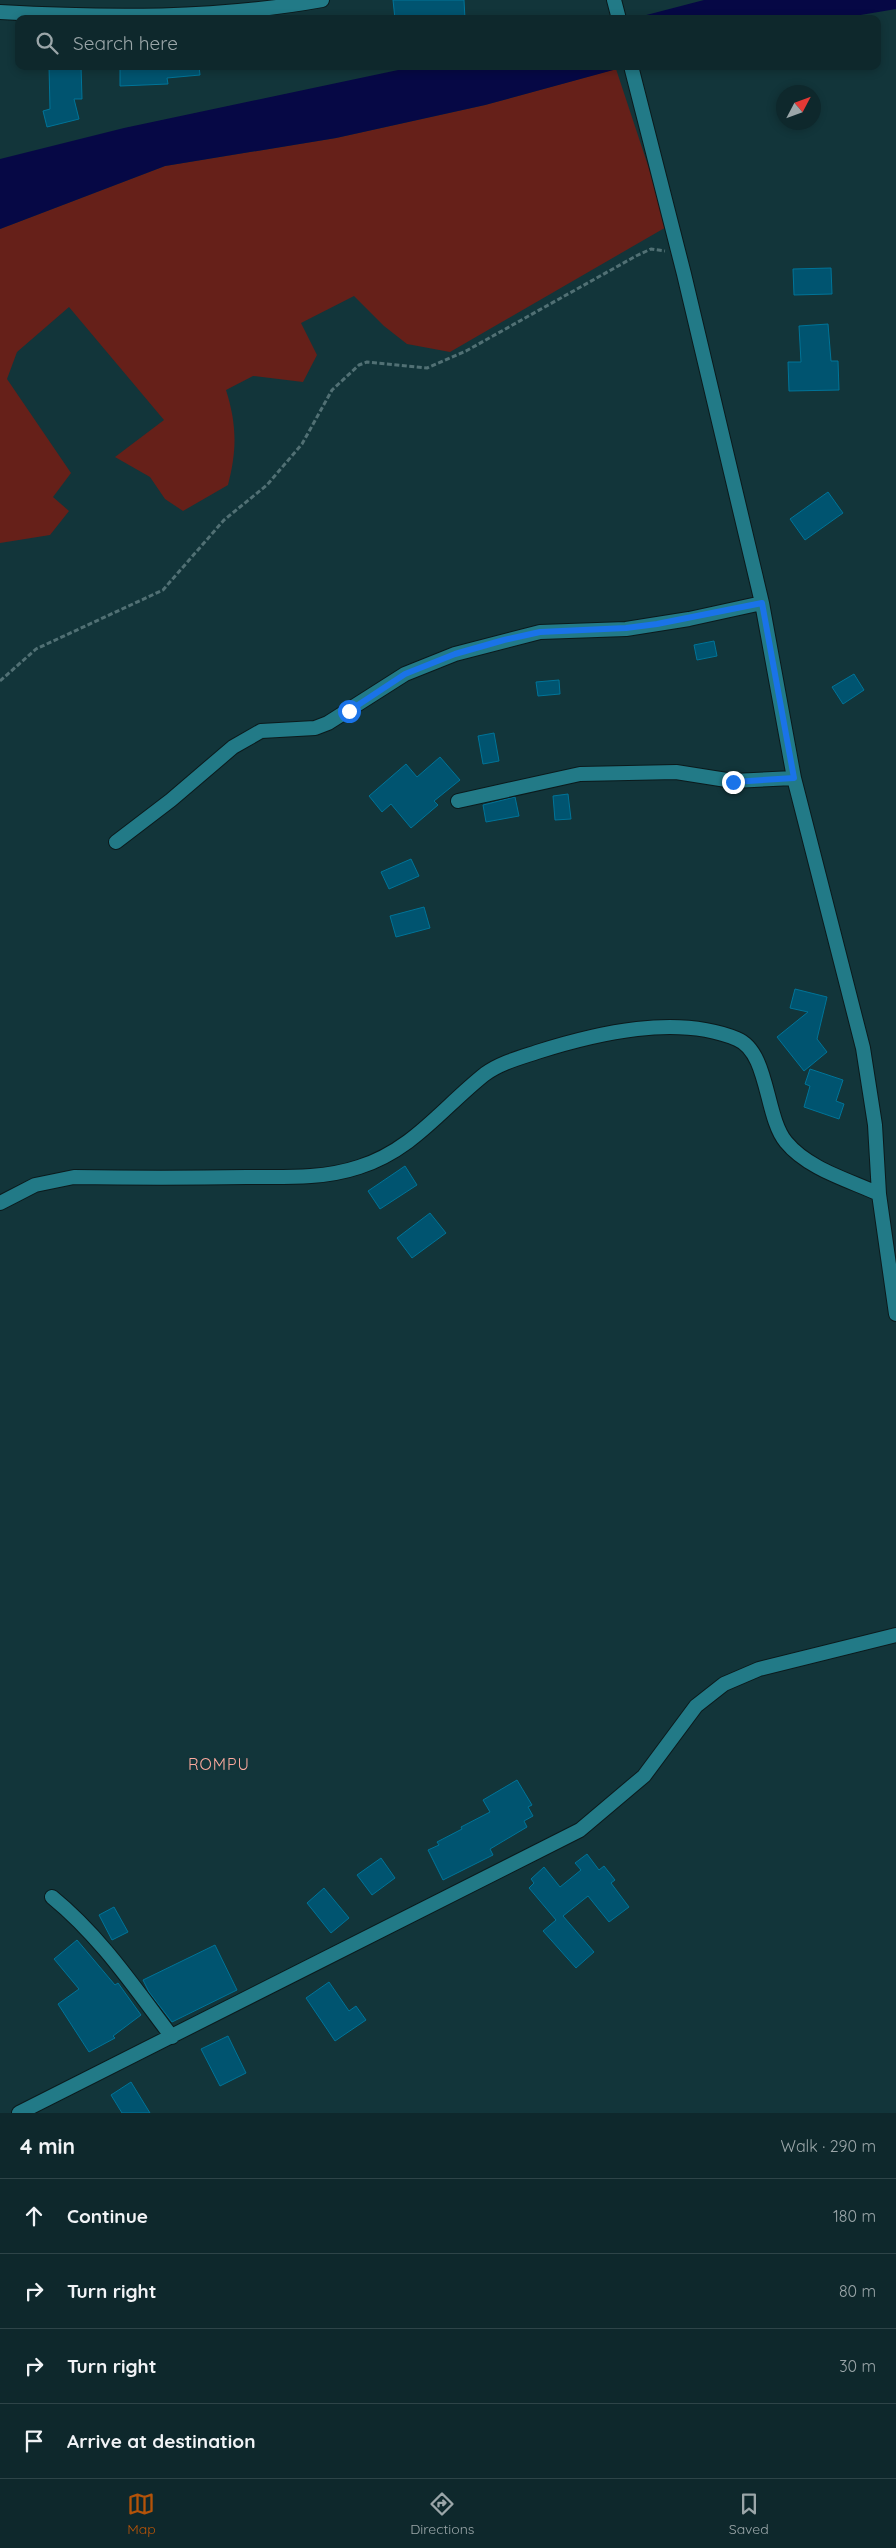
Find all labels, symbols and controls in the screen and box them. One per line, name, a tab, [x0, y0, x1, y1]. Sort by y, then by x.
search box	[15, 15, 881, 70]
icon: search	[33, 29, 61, 57]
text: Search here	[73, 31, 178, 55]
north arrow	[776, 85, 821, 130]
route start	[338, 700, 361, 723]
route end	[722, 771, 745, 794]
district label: ROMPU	[188, 1754, 250, 1774]
text: 4 min	[20, 2133, 75, 2159]
text: Walk · 290 m	[781, 2136, 876, 2156]
icon: ahead	[20, 2202, 48, 2230]
text: Continue	[67, 2204, 148, 2228]
text: 180 m	[833, 2206, 876, 2226]
icon: right	[20, 2277, 48, 2305]
text: Turn right	[67, 2279, 156, 2303]
text: 80 m	[839, 2281, 876, 2301]
icon: right	[20, 2352, 48, 2380]
text: Turn right	[67, 2354, 156, 2378]
text: 30 m	[839, 2356, 876, 2376]
icon: arrive	[20, 2427, 48, 2455]
text: Arrive at destination	[67, 2429, 256, 2453]
tab: Map	[127, 2490, 156, 2538]
tab: Directions	[410, 2490, 474, 2538]
tab: Saved	[729, 2490, 769, 2538]

